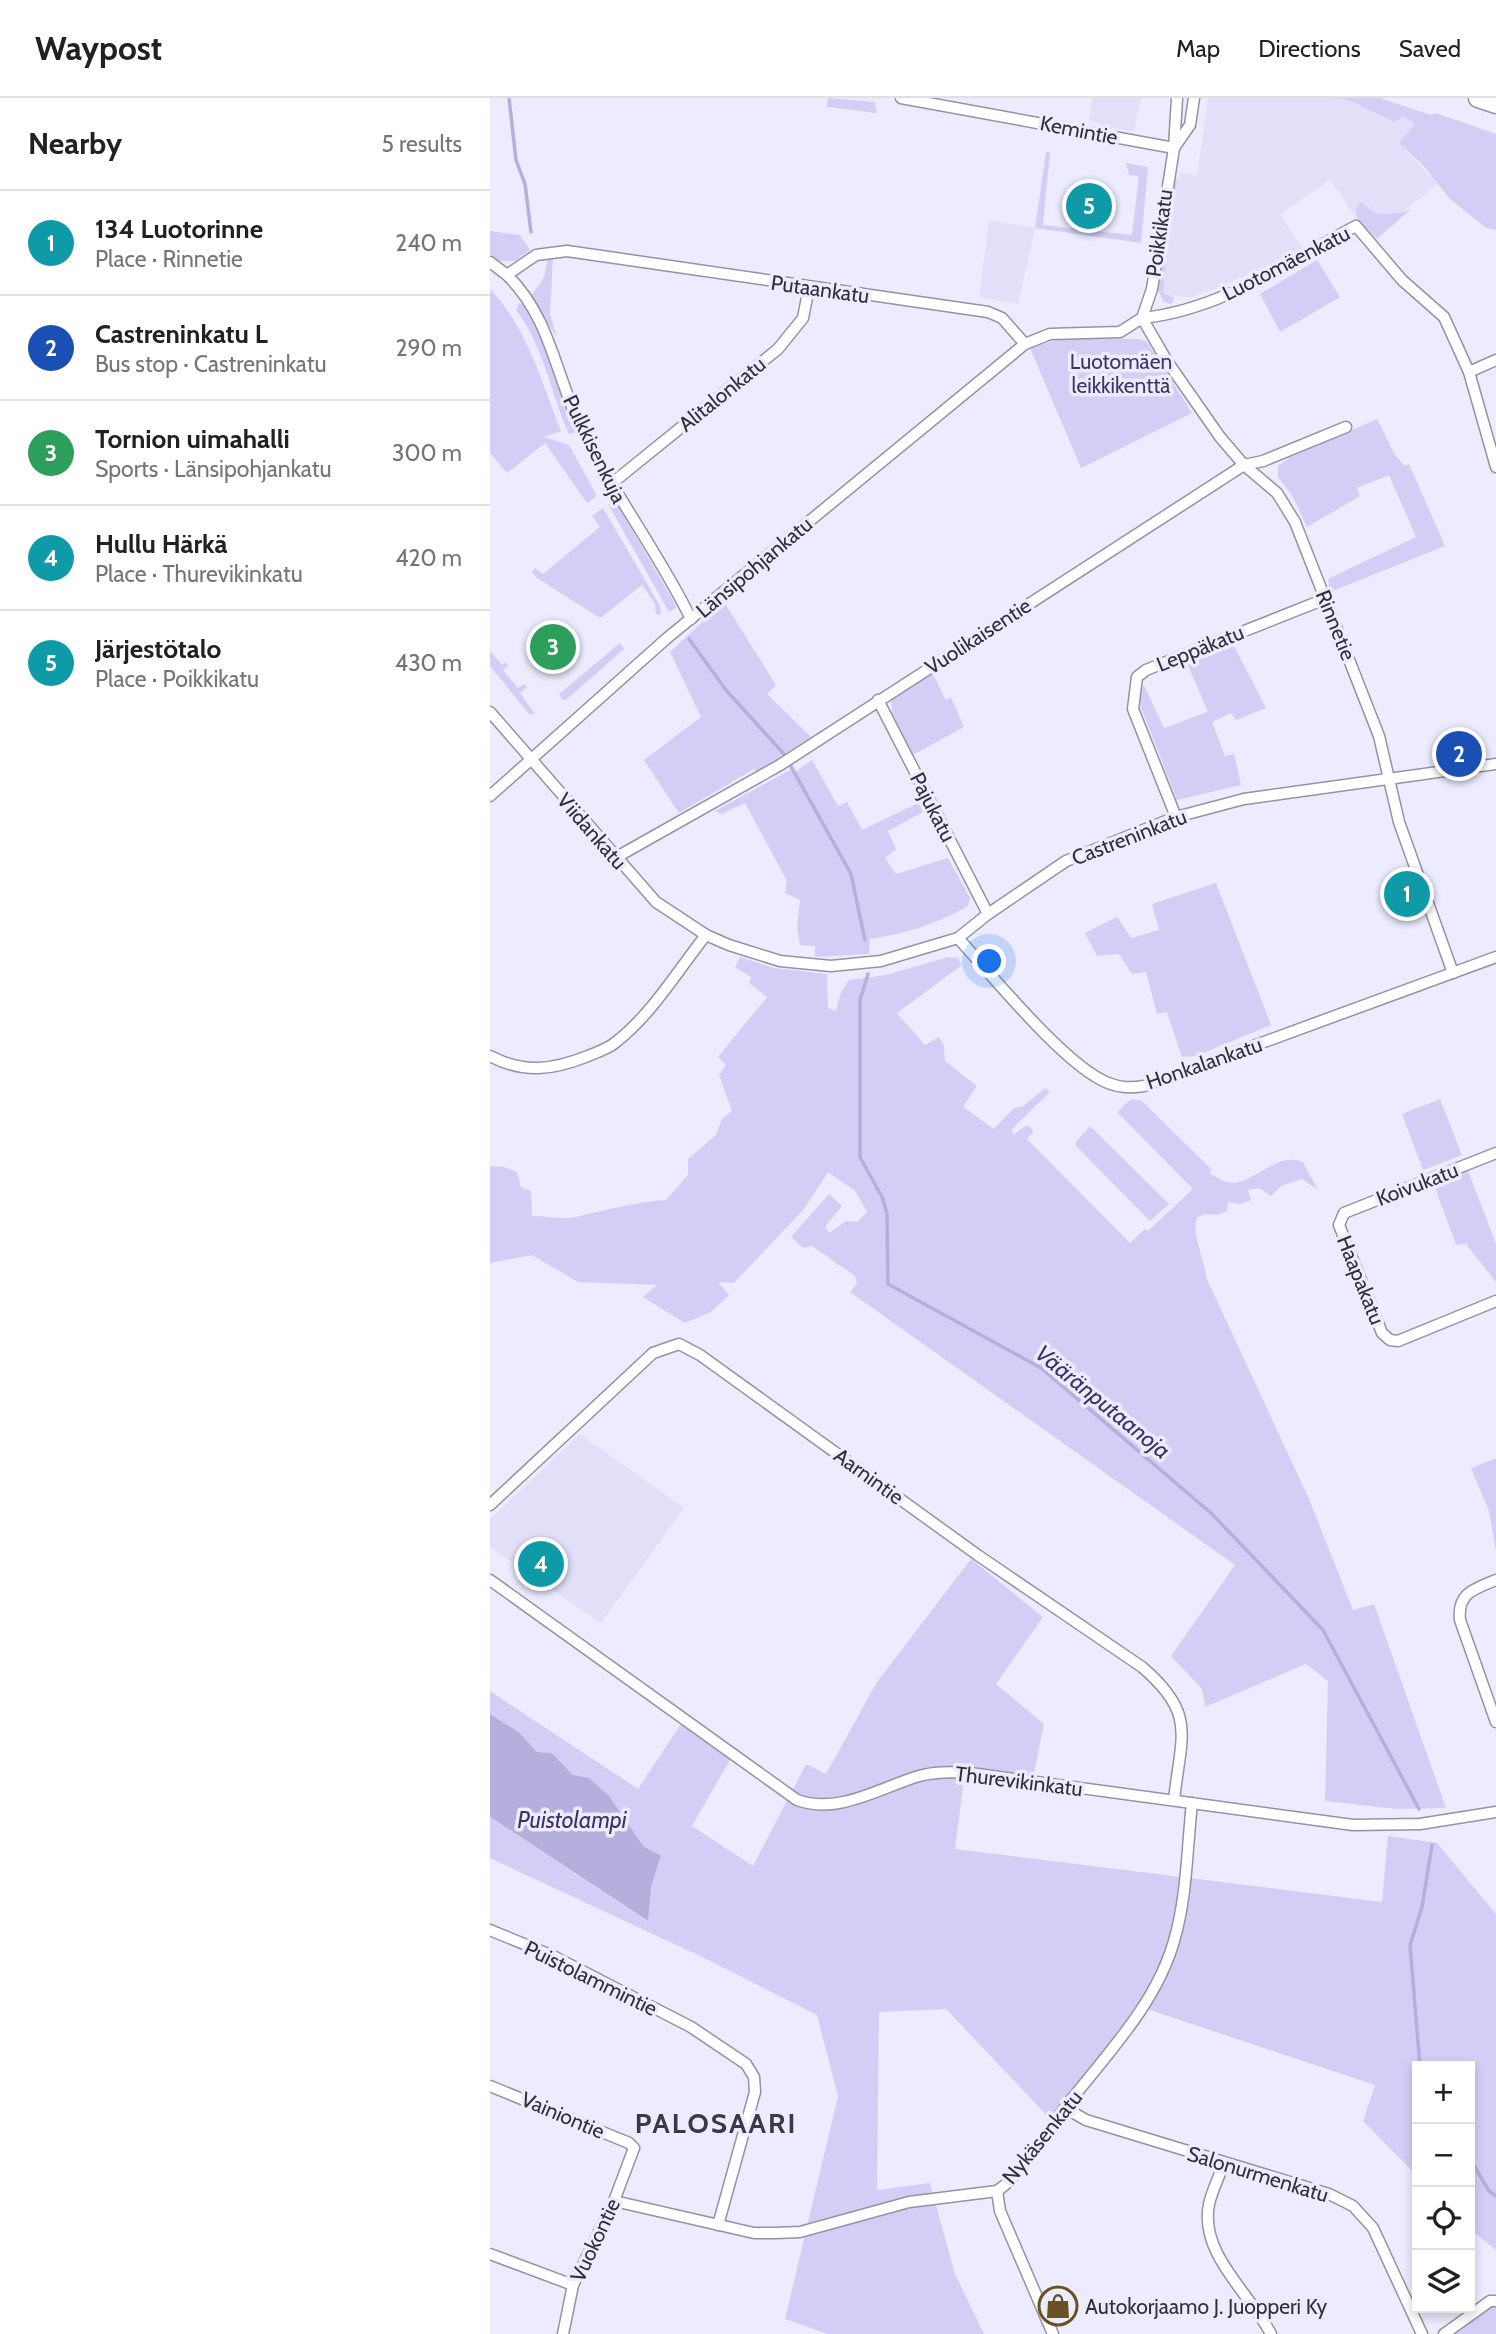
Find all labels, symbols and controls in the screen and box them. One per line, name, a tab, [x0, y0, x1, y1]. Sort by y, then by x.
text: Waypost	[35, 28, 162, 68]
text: Map	[1176, 34, 1220, 63]
text: Directions	[1258, 34, 1361, 63]
text: Saved	[1399, 34, 1461, 63]
street label: Kemintie	[1038, 110, 1120, 150]
text: Nearby	[28, 125, 122, 162]
text: 5 results	[381, 130, 462, 158]
pin: 5	[1066, 180, 1112, 232]
street label: Poikkikatu	[1140, 188, 1178, 278]
text: 134 Luotorinne	[95, 213, 263, 245]
street label: Luotomäenkatu	[1218, 220, 1354, 306]
text: 1	[47, 229, 55, 257]
text: 240 m	[395, 229, 462, 257]
text: Place · Rinnetie	[95, 245, 243, 273]
street label: Putaankatu	[769, 270, 871, 308]
text: Castreninkatu L	[95, 318, 268, 350]
text: 2	[45, 334, 57, 362]
text: 290 m	[395, 334, 462, 362]
park label: Luotomäen leikkikenttä	[1070, 349, 1172, 398]
text: Bus stop · Castreninkatu	[95, 350, 326, 378]
street label: Alitalonkatu	[673, 351, 771, 437]
street label: Pulkkisenkuja	[557, 391, 632, 508]
text: Tornion uimahalli	[95, 423, 290, 455]
text: 3	[45, 439, 57, 467]
text: 300 m	[392, 439, 462, 467]
text: Sports · Länsipohjankatu	[95, 455, 331, 483]
street label: Länsipohjankatu	[691, 511, 818, 624]
text: Hullu Härkä	[95, 528, 227, 560]
text: 4	[44, 544, 58, 572]
text: 420 m	[395, 544, 462, 572]
text: Place · Thurevikinkatu	[95, 560, 303, 588]
street label: Rinnetie	[1311, 586, 1361, 664]
street label: Vuolikaisentie	[920, 592, 1036, 679]
street label: Leppäkatu	[1153, 619, 1247, 677]
pin: 3	[530, 621, 576, 673]
text: Järjestötalo	[95, 633, 221, 665]
text: 5	[45, 649, 57, 677]
text: 430 m	[395, 649, 462, 677]
text: Place · Poikkikatu	[95, 665, 259, 693]
pin: 2	[1436, 728, 1482, 780]
street label: Pajukatu	[904, 768, 961, 846]
street label: Viidankatu	[552, 788, 632, 874]
street label: Castreninkatu	[1068, 804, 1190, 870]
pin: 1	[1384, 868, 1430, 920]
your location	[972, 944, 1006, 978]
street label: Honkalankatu	[1143, 1031, 1265, 1095]
street label: Koivukatu	[1372, 1157, 1462, 1211]
street label: Haapakatu	[1332, 1232, 1390, 1328]
water label: Vääränputaanoja	[1030, 1339, 1176, 1465]
street label: Aarnintie	[829, 1442, 909, 1510]
pin: 4	[518, 1538, 564, 1590]
street label: Thurevikinkatu	[954, 1761, 1084, 1801]
water label: Puistolampi	[517, 1806, 628, 1834]
street label: Puistolammintie	[520, 1935, 662, 2021]
map controls	[1412, 2061, 1475, 2313]
button: +	[1412, 2061, 1475, 2124]
street label: Nykäsenkatu	[997, 2085, 1087, 2189]
street label: Vainiontie	[518, 2086, 609, 2144]
district label: PALOSAARI	[635, 2106, 797, 2140]
button: −	[1412, 2124, 1475, 2187]
street label: Salonurmenkatu	[1184, 2141, 1332, 2207]
button: locate	[1412, 2187, 1475, 2250]
street label: Vuokontie	[565, 2194, 625, 2286]
button: layers	[1412, 2250, 1475, 2313]
shop icon: Autokorjaamo J. Juopperi Ky	[1037, 2285, 1079, 2327]
place label: Autokorjaamo J. Juopperi Ky	[1085, 2294, 1327, 2320]

